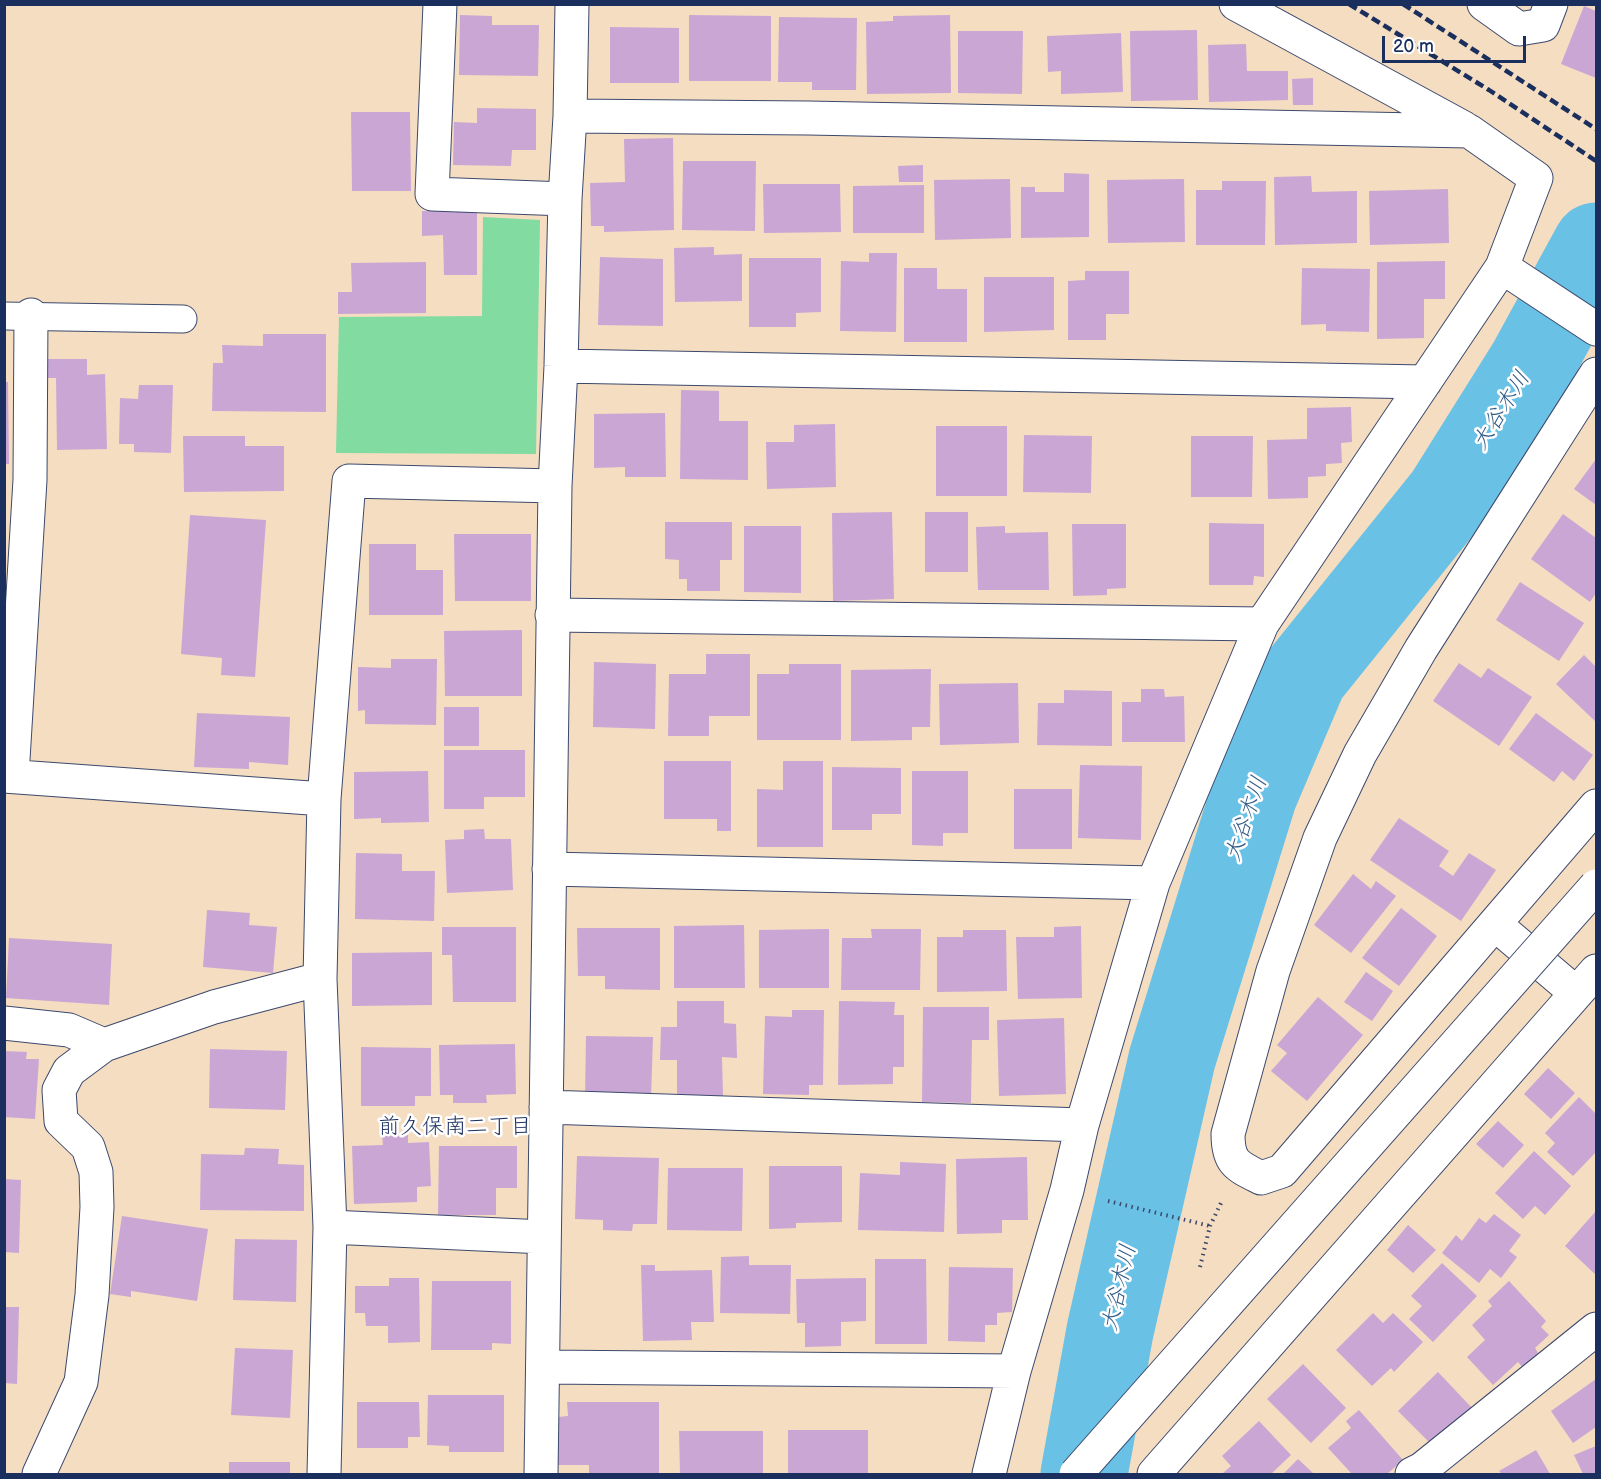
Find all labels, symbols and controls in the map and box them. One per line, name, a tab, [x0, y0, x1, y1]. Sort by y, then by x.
scale bar	[1385, 24, 1529, 62]
text: 20 m	[1393, 36, 1434, 57]
water label: 大谷木川	[1467, 367, 1537, 455]
water label: 大谷木川	[1220, 773, 1274, 865]
district label: 前久保南二丁目	[378, 1114, 532, 1140]
water label: 大谷木川	[1097, 1242, 1143, 1334]

